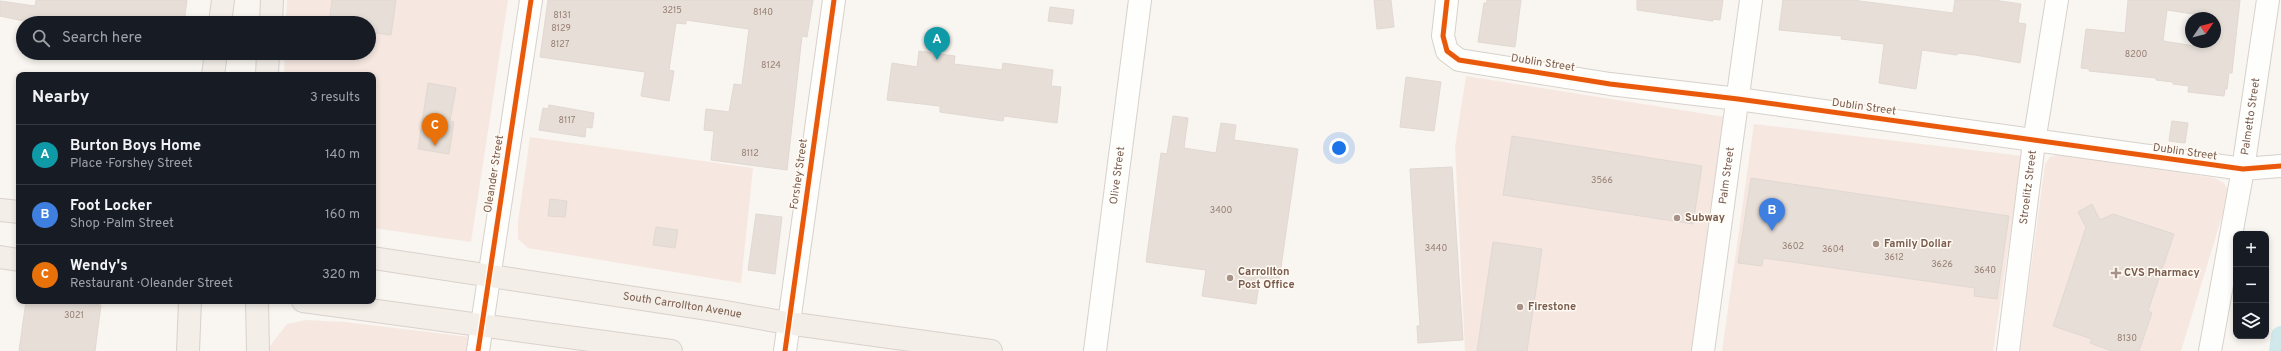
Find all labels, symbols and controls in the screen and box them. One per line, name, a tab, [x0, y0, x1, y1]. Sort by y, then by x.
house number: 3215	[662, 5, 682, 16]
house number: 8140	[753, 7, 773, 18]
house number: 8131	[553, 10, 571, 21]
north arrow	[2185, 12, 2221, 48]
search box	[16, 16, 376, 60]
house number: 8129	[551, 23, 571, 34]
icon: search	[30, 27, 52, 49]
pin: A	[924, 27, 950, 60]
text: Search here	[62, 29, 142, 48]
house number: 8127	[551, 39, 570, 50]
house number: 8200	[2125, 49, 2147, 60]
street label: Dublin Street	[1510, 51, 1576, 75]
house number: 8124	[761, 60, 781, 71]
street label: Palmetto Street	[2238, 77, 2263, 156]
text: Nearby	[32, 87, 89, 109]
text: 3 results	[310, 90, 360, 106]
street label: Dublin Street	[1831, 96, 1897, 118]
pin: C	[422, 113, 448, 146]
house number: 8117	[559, 115, 576, 126]
street label: Oleander Street	[481, 134, 507, 214]
text: Burton Boys Home	[70, 137, 201, 156]
street label: Forshey Street	[787, 138, 811, 210]
your location	[1329, 138, 1349, 158]
street label: Dublin Street	[2152, 141, 2218, 163]
street label: Olive Street	[1107, 146, 1128, 205]
street label: Palm Street	[1716, 146, 1738, 205]
text: A	[40, 147, 50, 163]
text: 140 m	[325, 147, 360, 163]
house number: 8112	[741, 148, 759, 159]
street label: Stroelitz Street	[2017, 149, 2040, 225]
text: Place · Forshey Street	[70, 156, 193, 172]
house number: 3566	[1591, 175, 1613, 186]
text: Foot Locker	[70, 197, 152, 216]
pin: B	[1759, 198, 1785, 231]
house number: 3400	[1210, 205, 1232, 216]
text: B	[41, 207, 49, 223]
text: 160 m	[325, 207, 360, 223]
place label: Subway	[1685, 211, 1725, 225]
marker: Subway	[1672, 213, 1682, 223]
text: Shop · Palm Street	[70, 216, 174, 232]
map controls	[2233, 231, 2269, 339]
button: +	[2233, 231, 2269, 267]
place label: Family Dollar	[1884, 237, 1952, 251]
marker: Family Dollar	[1871, 239, 1881, 249]
house number: 3602	[1782, 241, 1804, 252]
house number: 3440	[1425, 243, 1447, 254]
house number: 3604	[1822, 244, 1844, 255]
house number: 3612	[1884, 252, 1904, 263]
text: Wendy's	[70, 257, 128, 276]
house number: 3626	[1931, 259, 1953, 270]
place label: Carrollton Post Office	[1238, 265, 1295, 292]
house number: 3640	[1974, 265, 1996, 276]
place label: CVS Pharmacy	[2124, 266, 2200, 280]
text: C	[41, 267, 49, 283]
text: 320 m	[322, 267, 360, 283]
button: −	[2233, 267, 2269, 303]
marker: CVS Pharmacy	[2111, 268, 2121, 278]
marker: Carrollton Post Office	[1225, 273, 1235, 283]
text: Restaurant · Oleander Street	[70, 276, 233, 292]
street label: South Carrollton Avenue	[622, 289, 743, 322]
place label: Firestone	[1528, 300, 1576, 314]
marker: Firestone	[1515, 302, 1525, 312]
button: layers	[2233, 303, 2269, 339]
house number: 3021	[64, 310, 84, 321]
house number: 8130	[2117, 333, 2137, 344]

